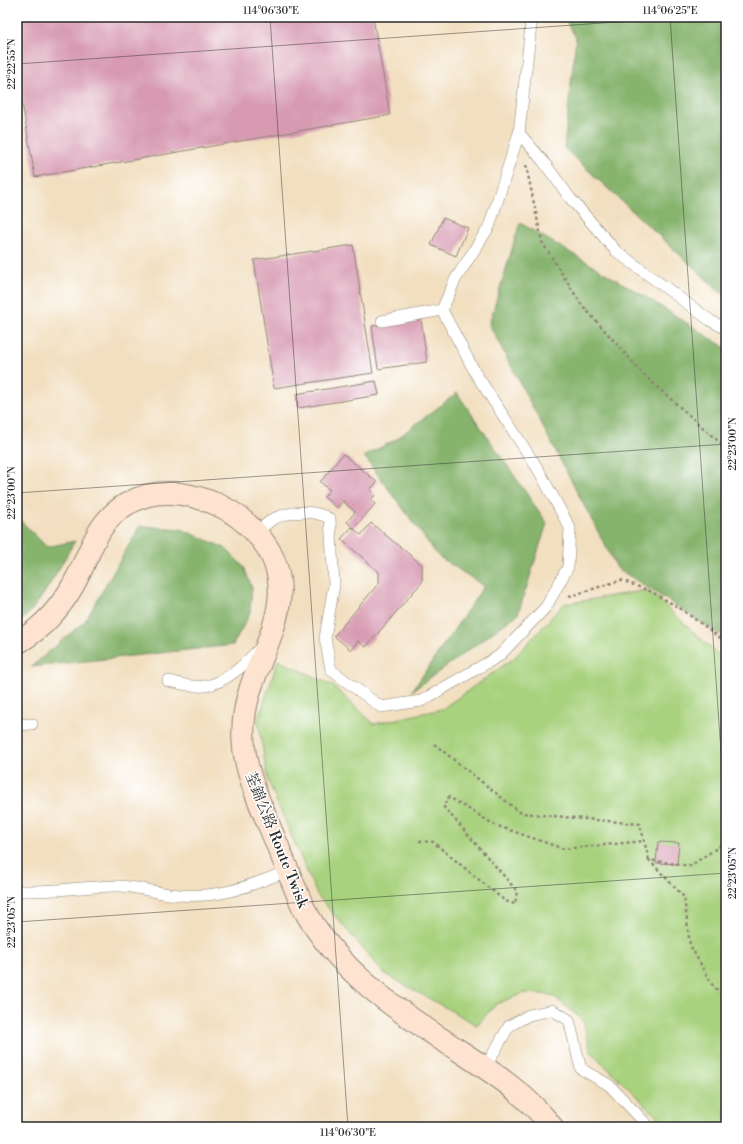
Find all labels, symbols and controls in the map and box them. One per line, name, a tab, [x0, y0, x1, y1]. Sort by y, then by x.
text: 114°06'30"E	[243, 5, 299, 17]
text: 114°06'25"E	[642, 5, 698, 17]
text: 22°22'55"N	[6, 38, 18, 90]
text: 22°23'00"N	[727, 417, 739, 471]
text: 22°23'00"N	[6, 466, 18, 520]
street label: 荃錦公路 Route Twisk	[241, 769, 313, 912]
text: 22°23'05"N	[727, 846, 739, 899]
text: 22°23'05"N	[6, 895, 18, 948]
text: 114°06'30"E	[320, 1127, 376, 1139]

